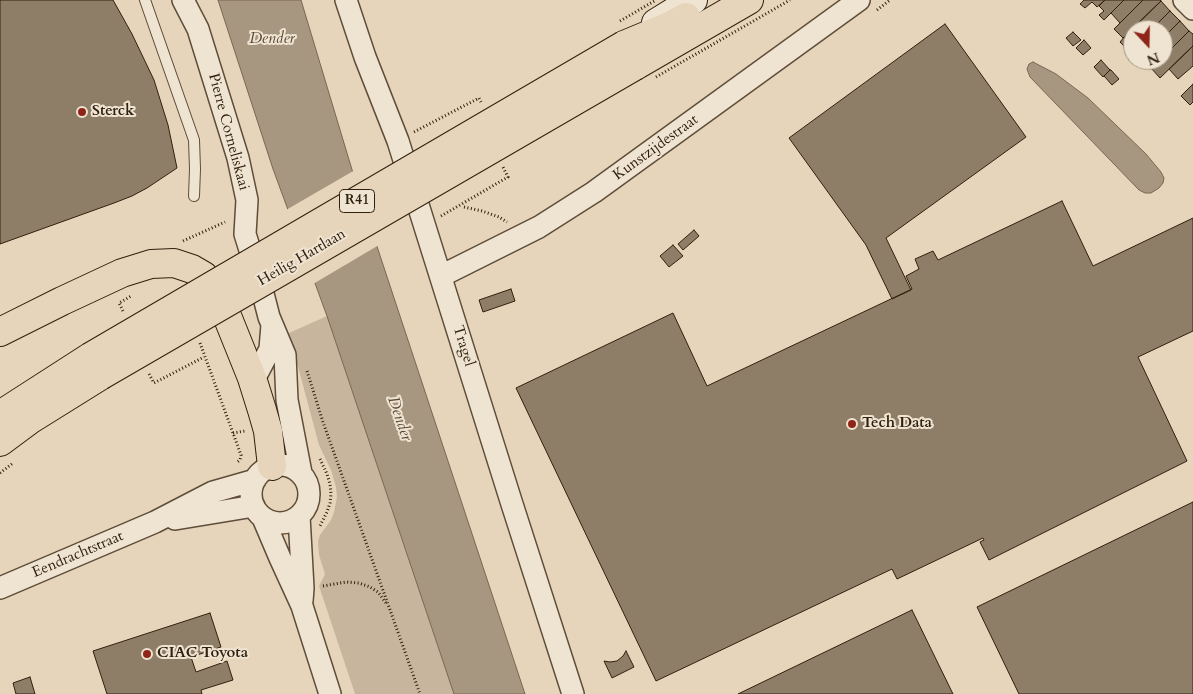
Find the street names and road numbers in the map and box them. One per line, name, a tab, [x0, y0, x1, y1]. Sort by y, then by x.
street label: Pierre Corneliskaai	[204, 72, 252, 192]
street label: Kunstzijdestraat	[610, 111, 702, 185]
road number: R41	[340, 190, 374, 212]
street label: Heilig Hartlaan	[255, 226, 349, 290]
street label: Tragel	[448, 323, 478, 369]
street label: Eendrachtstraat	[30, 528, 126, 582]

